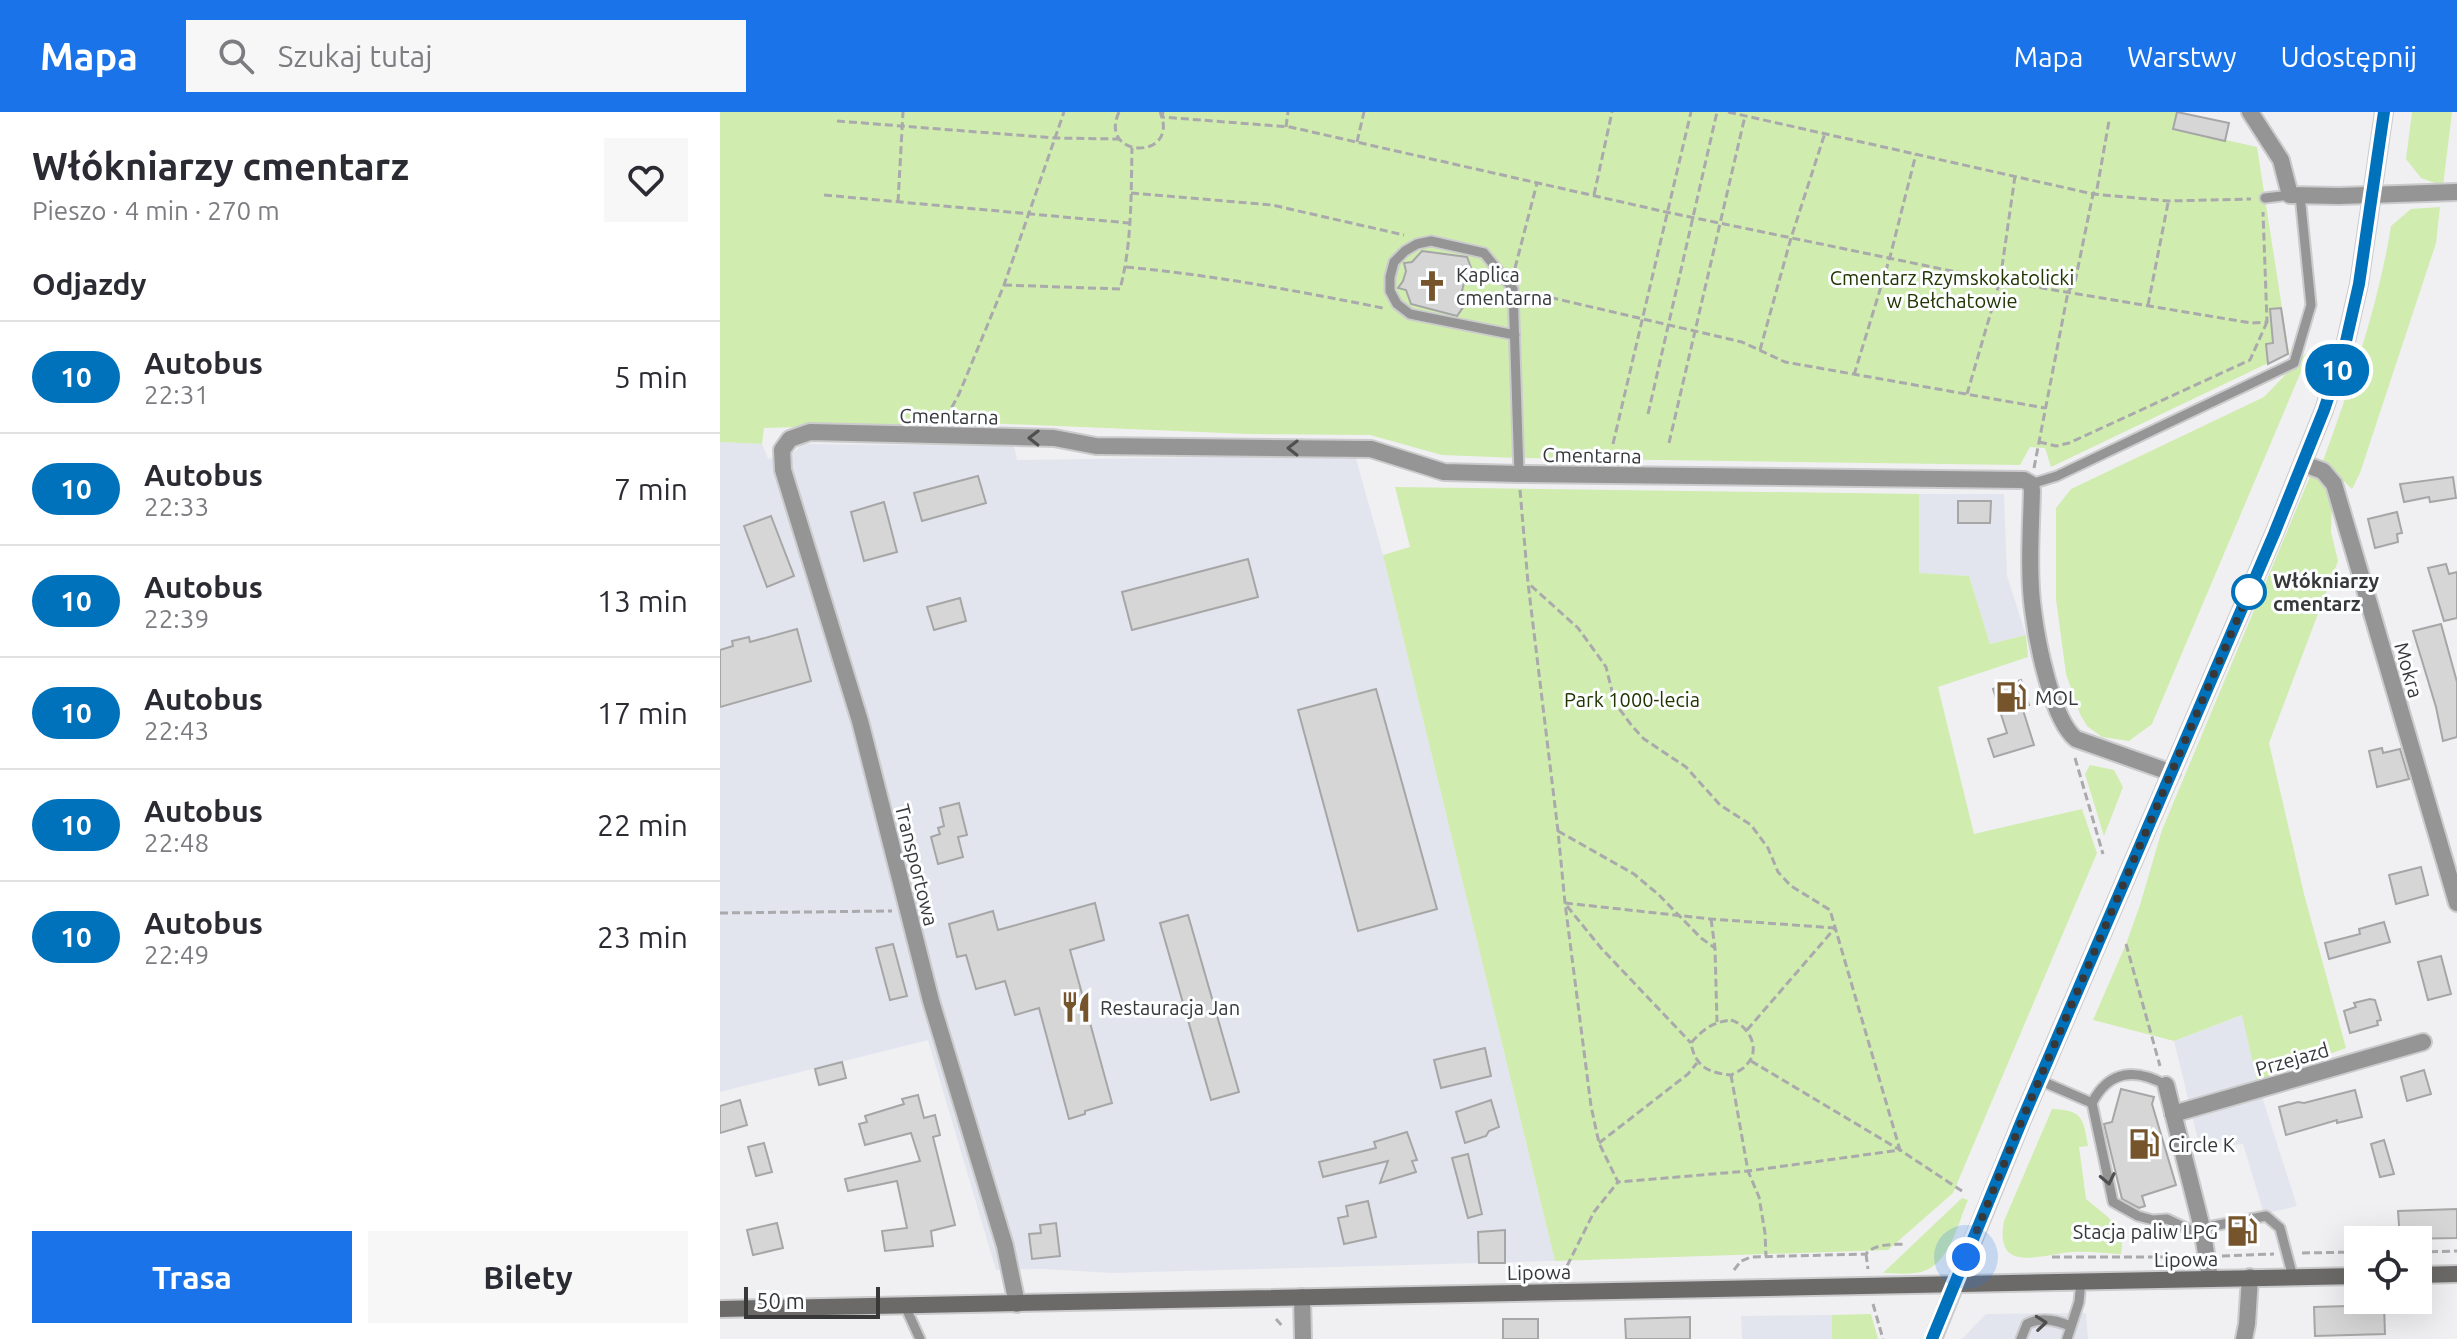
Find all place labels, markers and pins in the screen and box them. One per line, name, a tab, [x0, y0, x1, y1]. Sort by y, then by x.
place label: Kaplica cmentarna	[1456, 263, 1552, 309]
church icon: Kaplica cmentarna	[1415, 269, 1449, 303]
place label: Włókniarzy cmentarz	[2273, 569, 2379, 615]
marker: Włókniarzy cmentarz	[2232, 575, 2266, 609]
fuel station icon: MOL	[1994, 680, 2028, 714]
place label: MOL	[2035, 686, 2078, 709]
restaurant icon: Restauracja Jan	[1059, 990, 1093, 1024]
place label: Restauracja Jan	[1100, 996, 1240, 1019]
fuel station icon: Circle K	[2127, 1127, 2161, 1161]
place label: Circle K	[2168, 1133, 2235, 1156]
fuel station icon: Stacja paliw LPG	[2225, 1214, 2259, 1248]
place label: Stacja paliw LPG	[2073, 1220, 2218, 1243]

